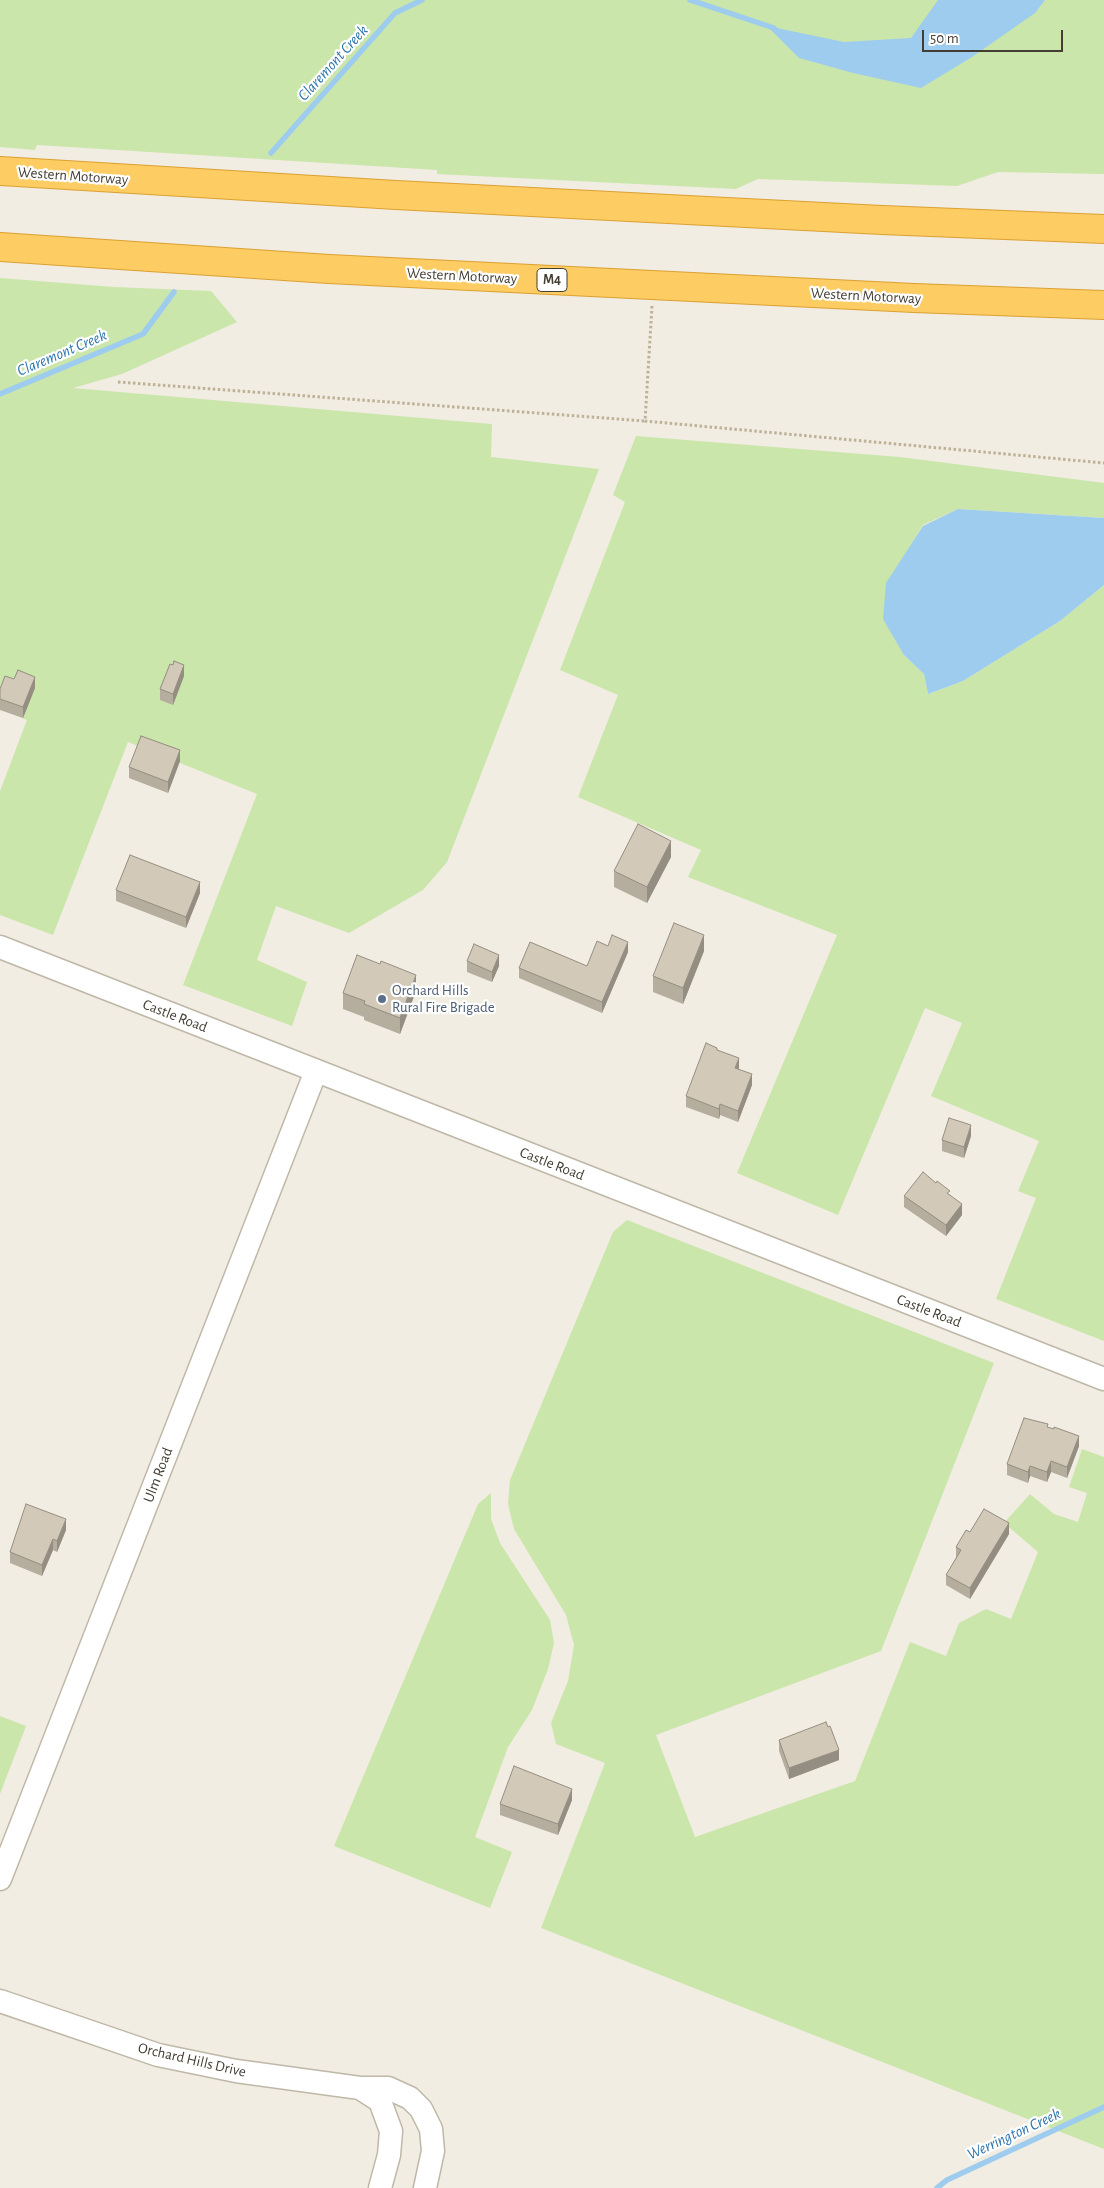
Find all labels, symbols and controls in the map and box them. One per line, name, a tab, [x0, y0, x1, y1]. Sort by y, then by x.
scale bar	[924, 20, 1065, 52]
water label: Claremont Creek	[294, 21, 372, 105]
text: 50 m	[930, 31, 959, 46]
street label: Western Motorway	[17, 163, 129, 189]
street label: Western Motorway	[406, 264, 518, 288]
road number: M4	[537, 268, 567, 292]
street label: Western Motorway	[810, 284, 922, 308]
water label: Claremont Creek	[14, 325, 110, 381]
place label: Orchard Hills Rural Fire Brigade	[392, 981, 495, 1016]
marker: Orchard Hills Rural Fire Brigade	[376, 993, 388, 1005]
street label: Castle Road	[140, 995, 210, 1037]
street label: Castle Road	[517, 1143, 587, 1185]
street label: Castle Road	[894, 1290, 964, 1332]
street label: Ulm Road	[139, 1445, 177, 1505]
street label: Orchard Hills Drive	[136, 2039, 248, 2081]
water label: Werrington Creek	[964, 2104, 1064, 2164]

